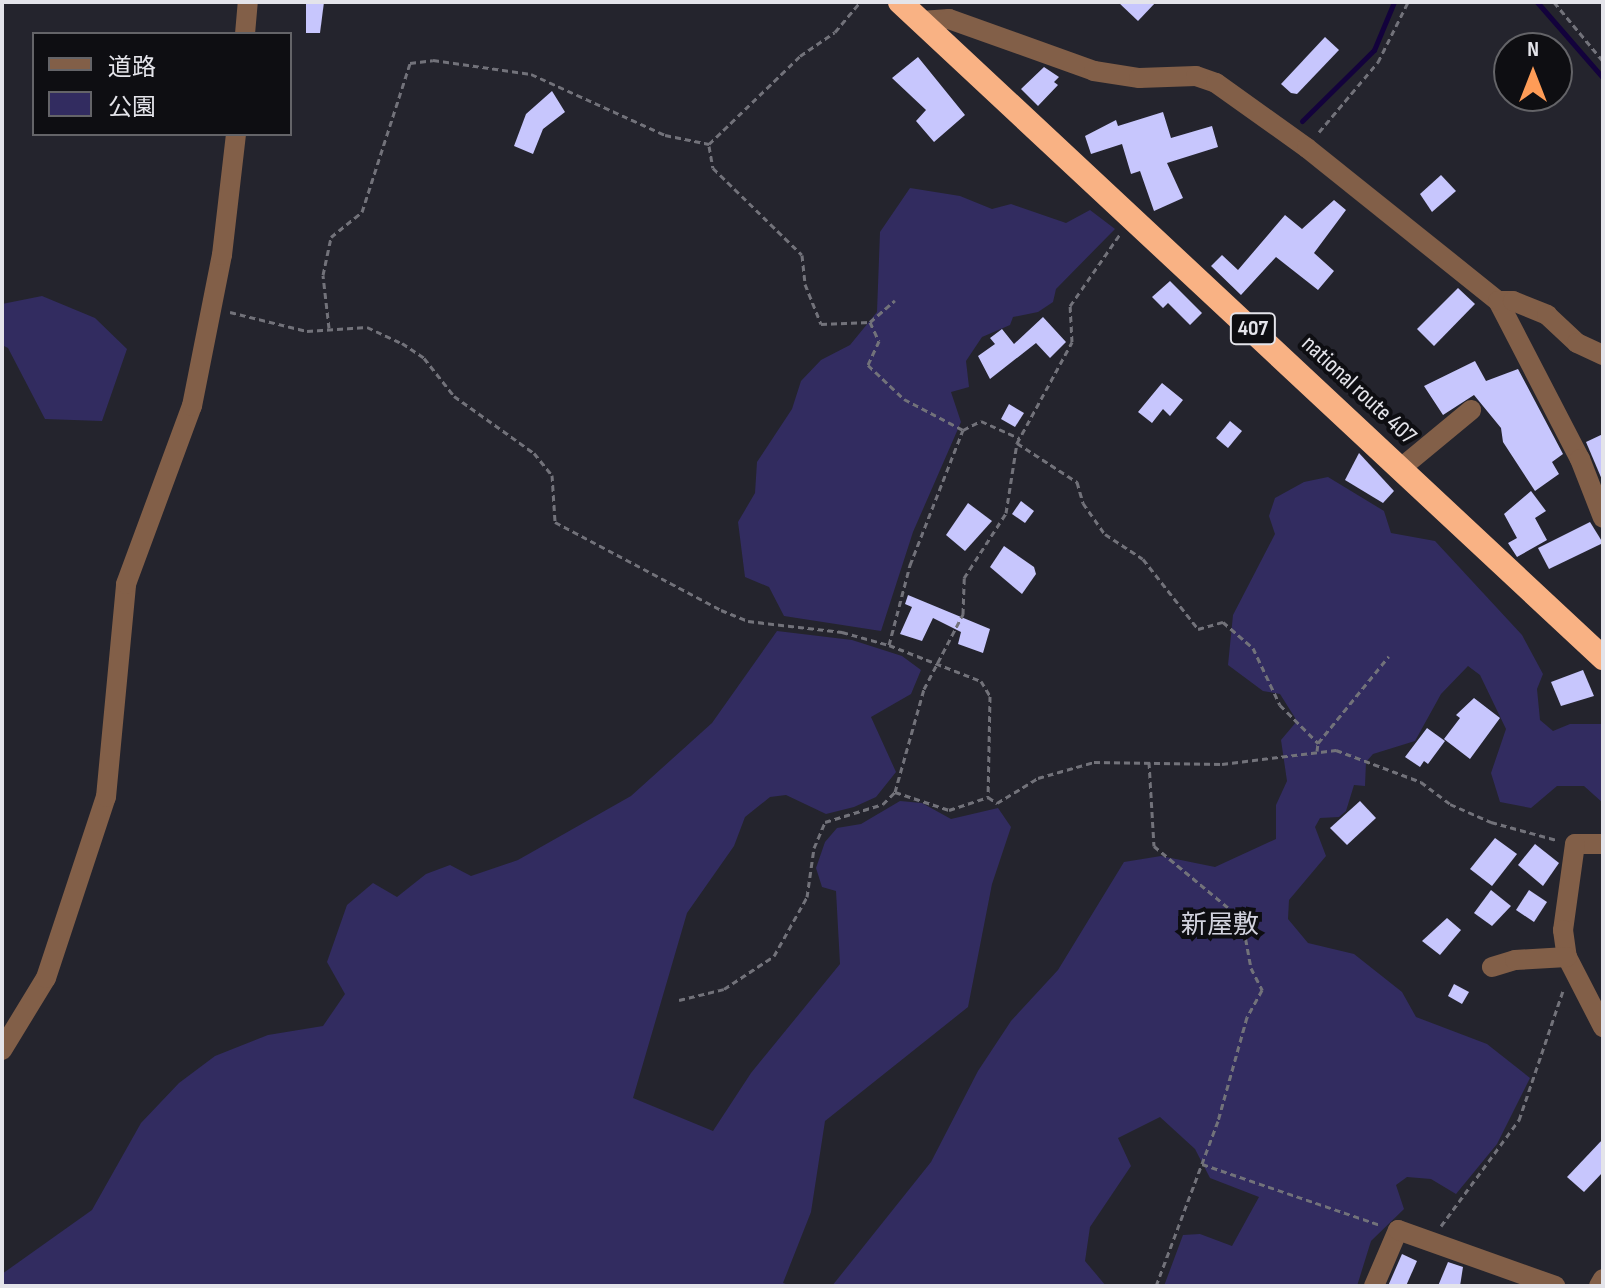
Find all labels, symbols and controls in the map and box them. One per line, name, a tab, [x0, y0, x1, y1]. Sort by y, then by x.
legend	[32, 32, 292, 136]
north arrow	[1493, 32, 1573, 112]
text: N	[1527, 36, 1539, 63]
text: 道路	[108, 53, 156, 82]
text: 公園	[108, 93, 156, 122]
road number: 407	[1229, 311, 1277, 347]
street label: national route 407	[1296, 330, 1422, 450]
district label: 新屋敷	[1181, 910, 1259, 942]

